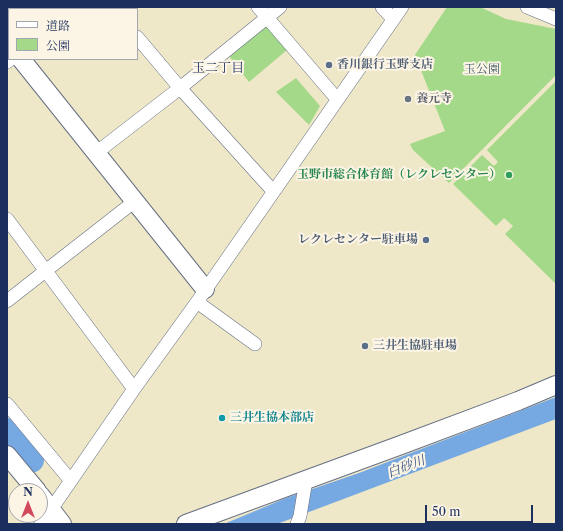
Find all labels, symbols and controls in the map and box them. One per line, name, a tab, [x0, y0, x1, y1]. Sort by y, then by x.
legend	[8, 8, 138, 60]
text: 道路	[46, 18, 70, 33]
text: 公園	[46, 38, 70, 53]
place label: 香川銀行玉野支店	[337, 58, 433, 72]
district label: 玉二丁目	[192, 60, 244, 76]
marker: 香川銀行玉野支店	[324, 60, 334, 70]
park label: 玉公園	[464, 63, 500, 77]
place label: 養元寺	[416, 92, 452, 106]
marker: 養元寺	[403, 94, 413, 104]
place label: 玉野市総合体育館（レクレセンター）	[297, 168, 501, 182]
marker: 玉野市総合体育館（レクレセンター）	[504, 170, 514, 180]
place label: レクレセンター駐車場	[298, 233, 418, 247]
marker: レクレセンター駐車場	[421, 235, 431, 245]
place label: 三井生協駐車場	[373, 339, 457, 353]
marker: 三井生協駐車場	[360, 341, 370, 351]
place label: 三井生協本部店	[230, 411, 314, 425]
marker: 三井生協本部店	[217, 413, 227, 423]
water label: 白砂川	[385, 453, 427, 481]
north arrow	[8, 483, 48, 523]
text: N	[23, 485, 33, 499]
scale bar	[427, 497, 535, 523]
text: 50 m	[432, 504, 461, 519]

